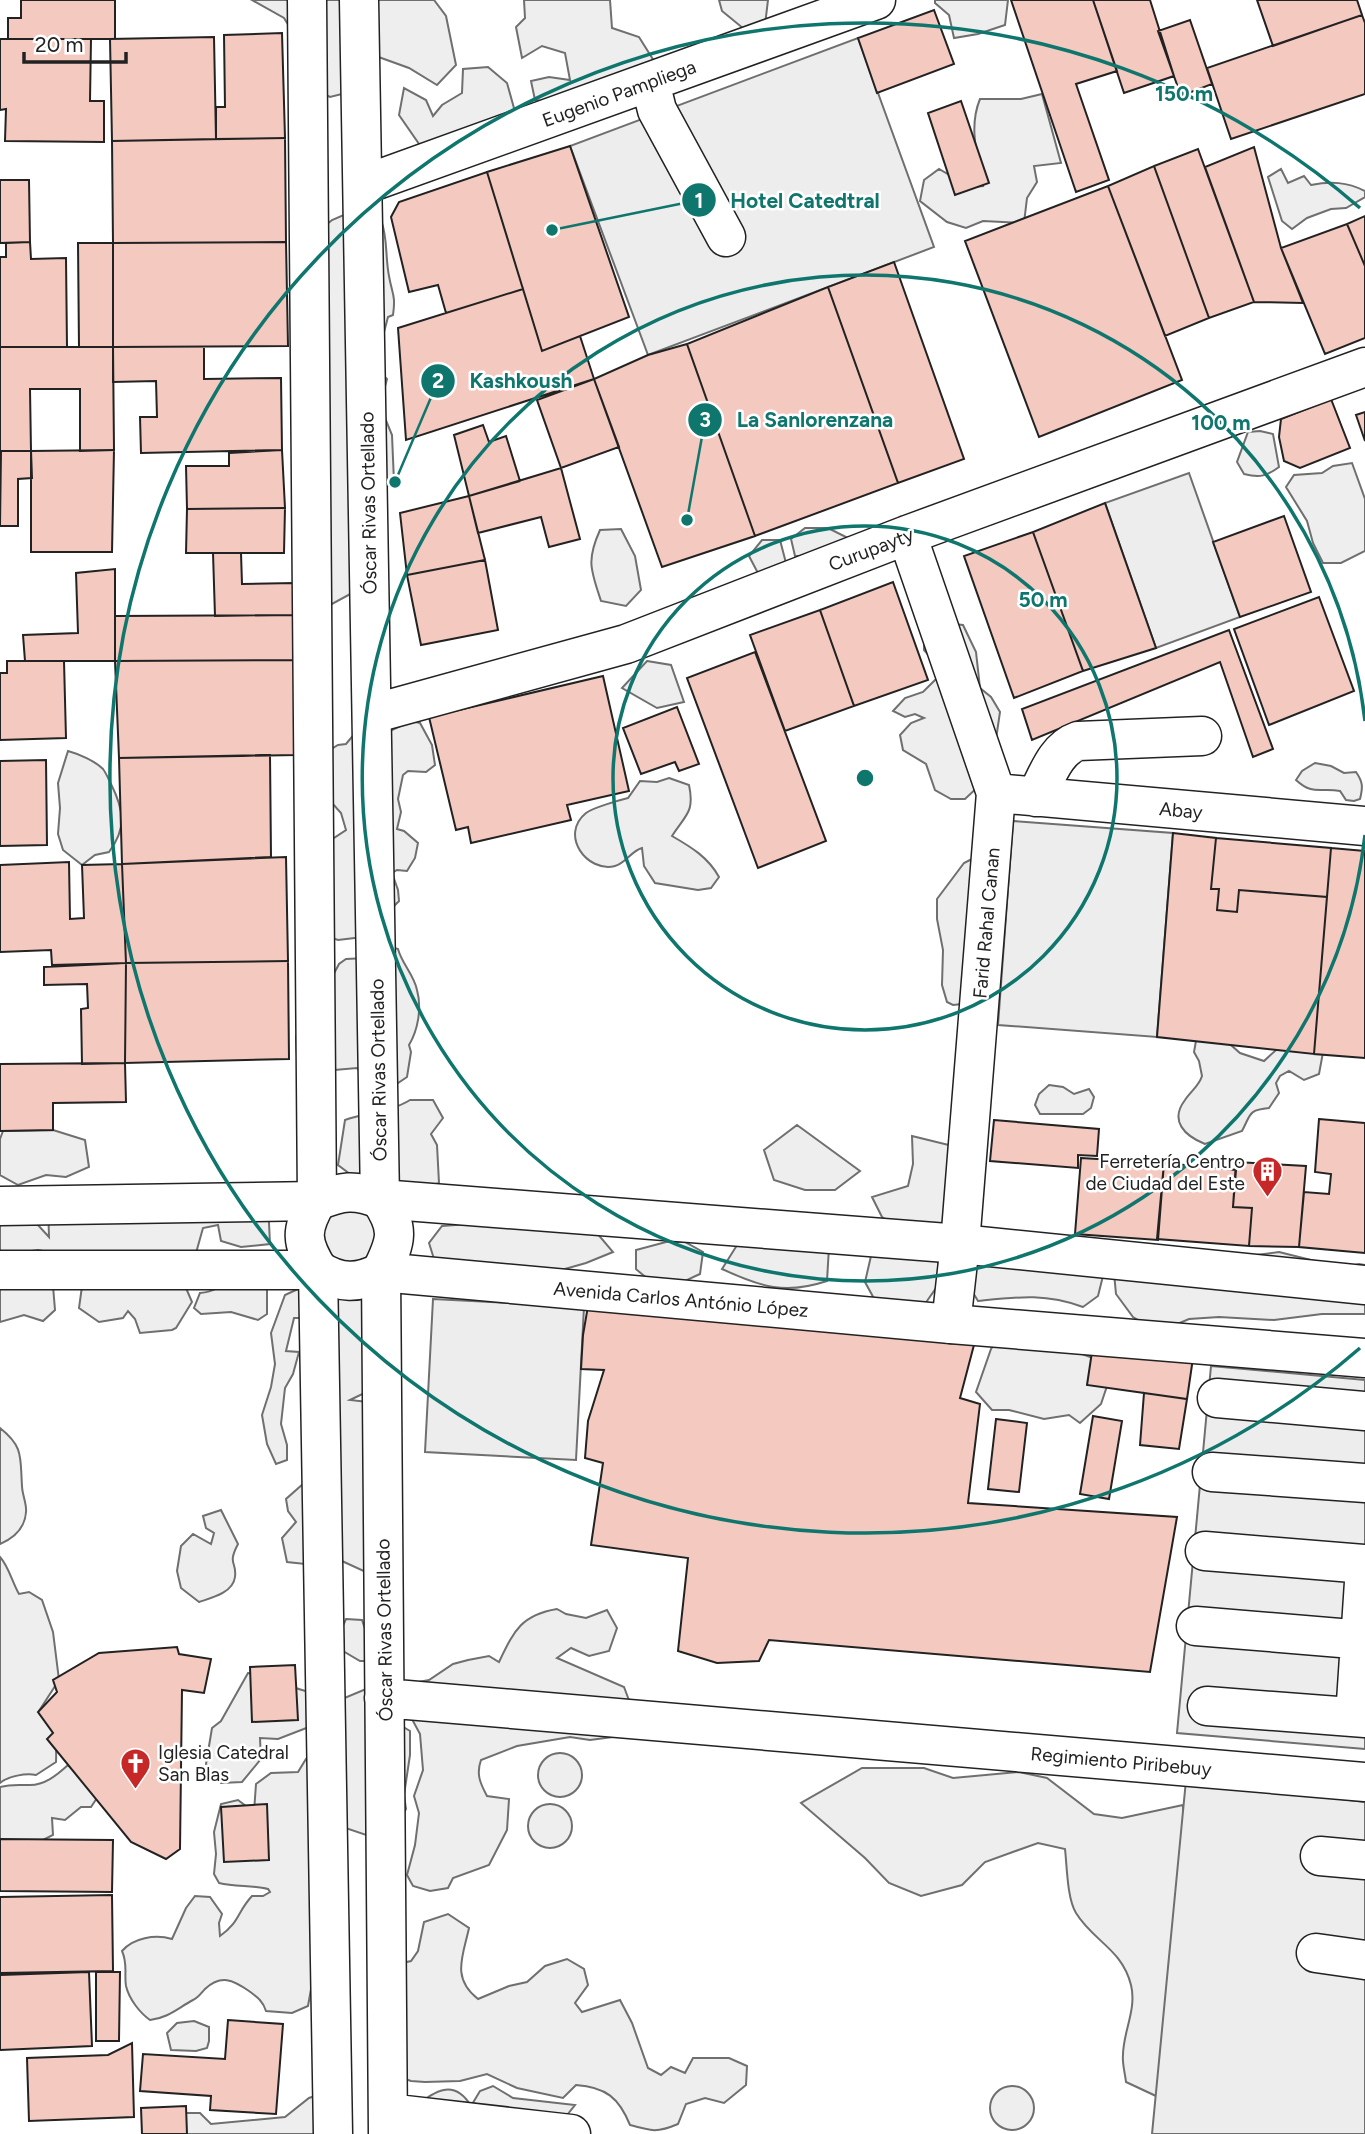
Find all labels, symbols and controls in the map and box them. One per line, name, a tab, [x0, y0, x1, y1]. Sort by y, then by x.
scale bar	[24, 21, 126, 65]
text: 20 m	[35, 32, 83, 57]
street label: Eugenio Pampliega	[539, 55, 699, 132]
text: 150 m	[1155, 81, 1213, 106]
callout: Hotel Catedtral	[681, 179, 894, 221]
text: 1	[695, 188, 703, 213]
text: Hotel Catedtral	[730, 188, 880, 213]
callout: Kashkoush	[420, 360, 586, 402]
text: 2	[432, 368, 444, 393]
text: Kashkoush	[470, 368, 572, 393]
callout: La Sanlorenzana	[688, 399, 907, 441]
text: 3	[699, 407, 711, 432]
text: La Sanlorenzana	[737, 407, 893, 432]
text: 100 m	[1191, 410, 1251, 435]
street label: Óscar Rivas Ortellado	[355, 411, 382, 595]
street label: Curupayty	[825, 523, 917, 576]
text: 50 m	[1018, 587, 1068, 612]
centre of rings	[853, 766, 877, 790]
street label: Abay	[1158, 797, 1204, 824]
street label: Farid Rahal Canan	[968, 847, 1005, 1000]
street label: Óscar Rivas Ortellado	[365, 978, 392, 1162]
place label: Ferretería Centro de Ciudad del Este	[1085, 1150, 1245, 1195]
building icon: Ferretería Centro de Ciudad del Este	[1251, 1155, 1285, 1199]
street label: Avenida Carlos António López	[552, 1277, 809, 1322]
street label: Óscar Rivas Ortellado	[371, 1538, 398, 1722]
place label: Iglesia Catedral San Blas	[158, 1741, 289, 1786]
street label: Regimiento Piribebuy	[1029, 1742, 1212, 1781]
church icon: Iglesia Catedral San Blas	[118, 1746, 152, 1790]

